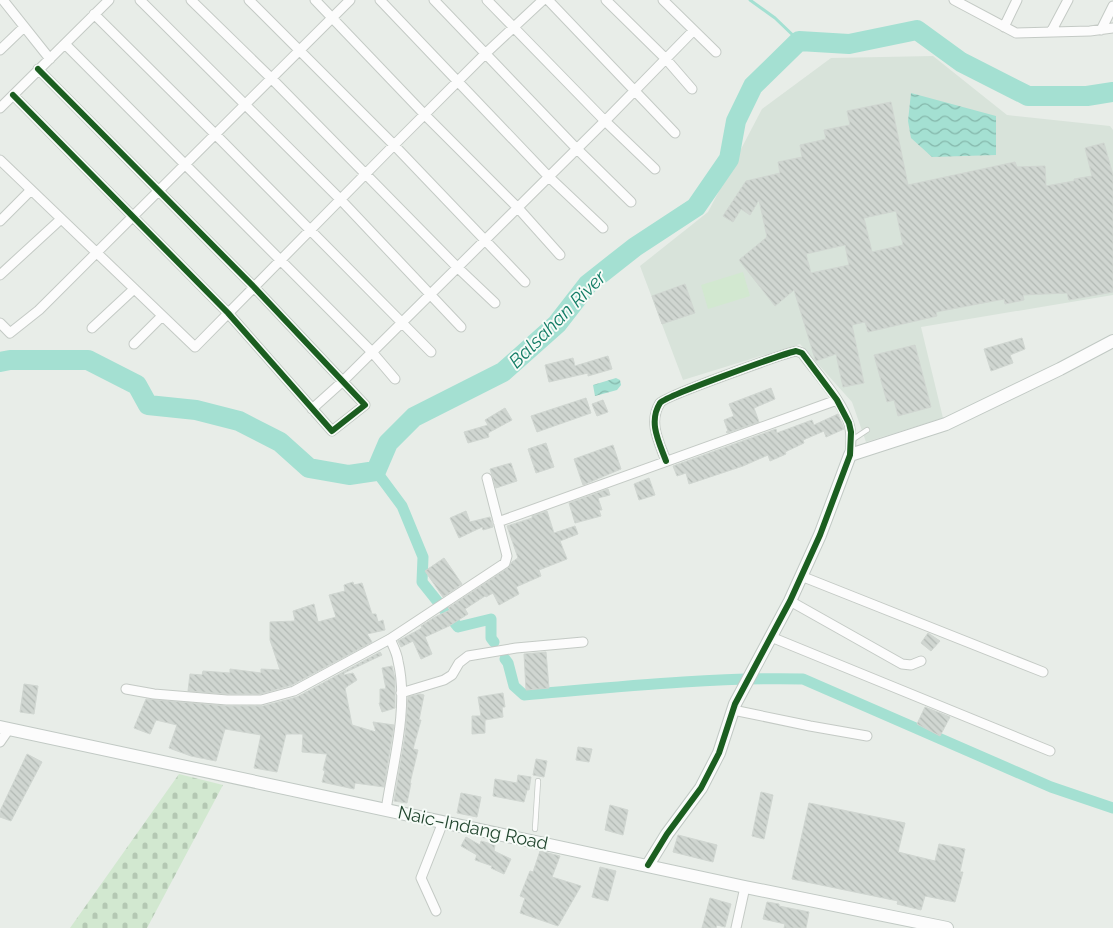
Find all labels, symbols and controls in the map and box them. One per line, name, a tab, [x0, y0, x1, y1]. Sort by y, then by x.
water label: Balsahan River	[504, 265, 611, 372]
street label: Naic–Indang Road	[396, 801, 550, 854]

